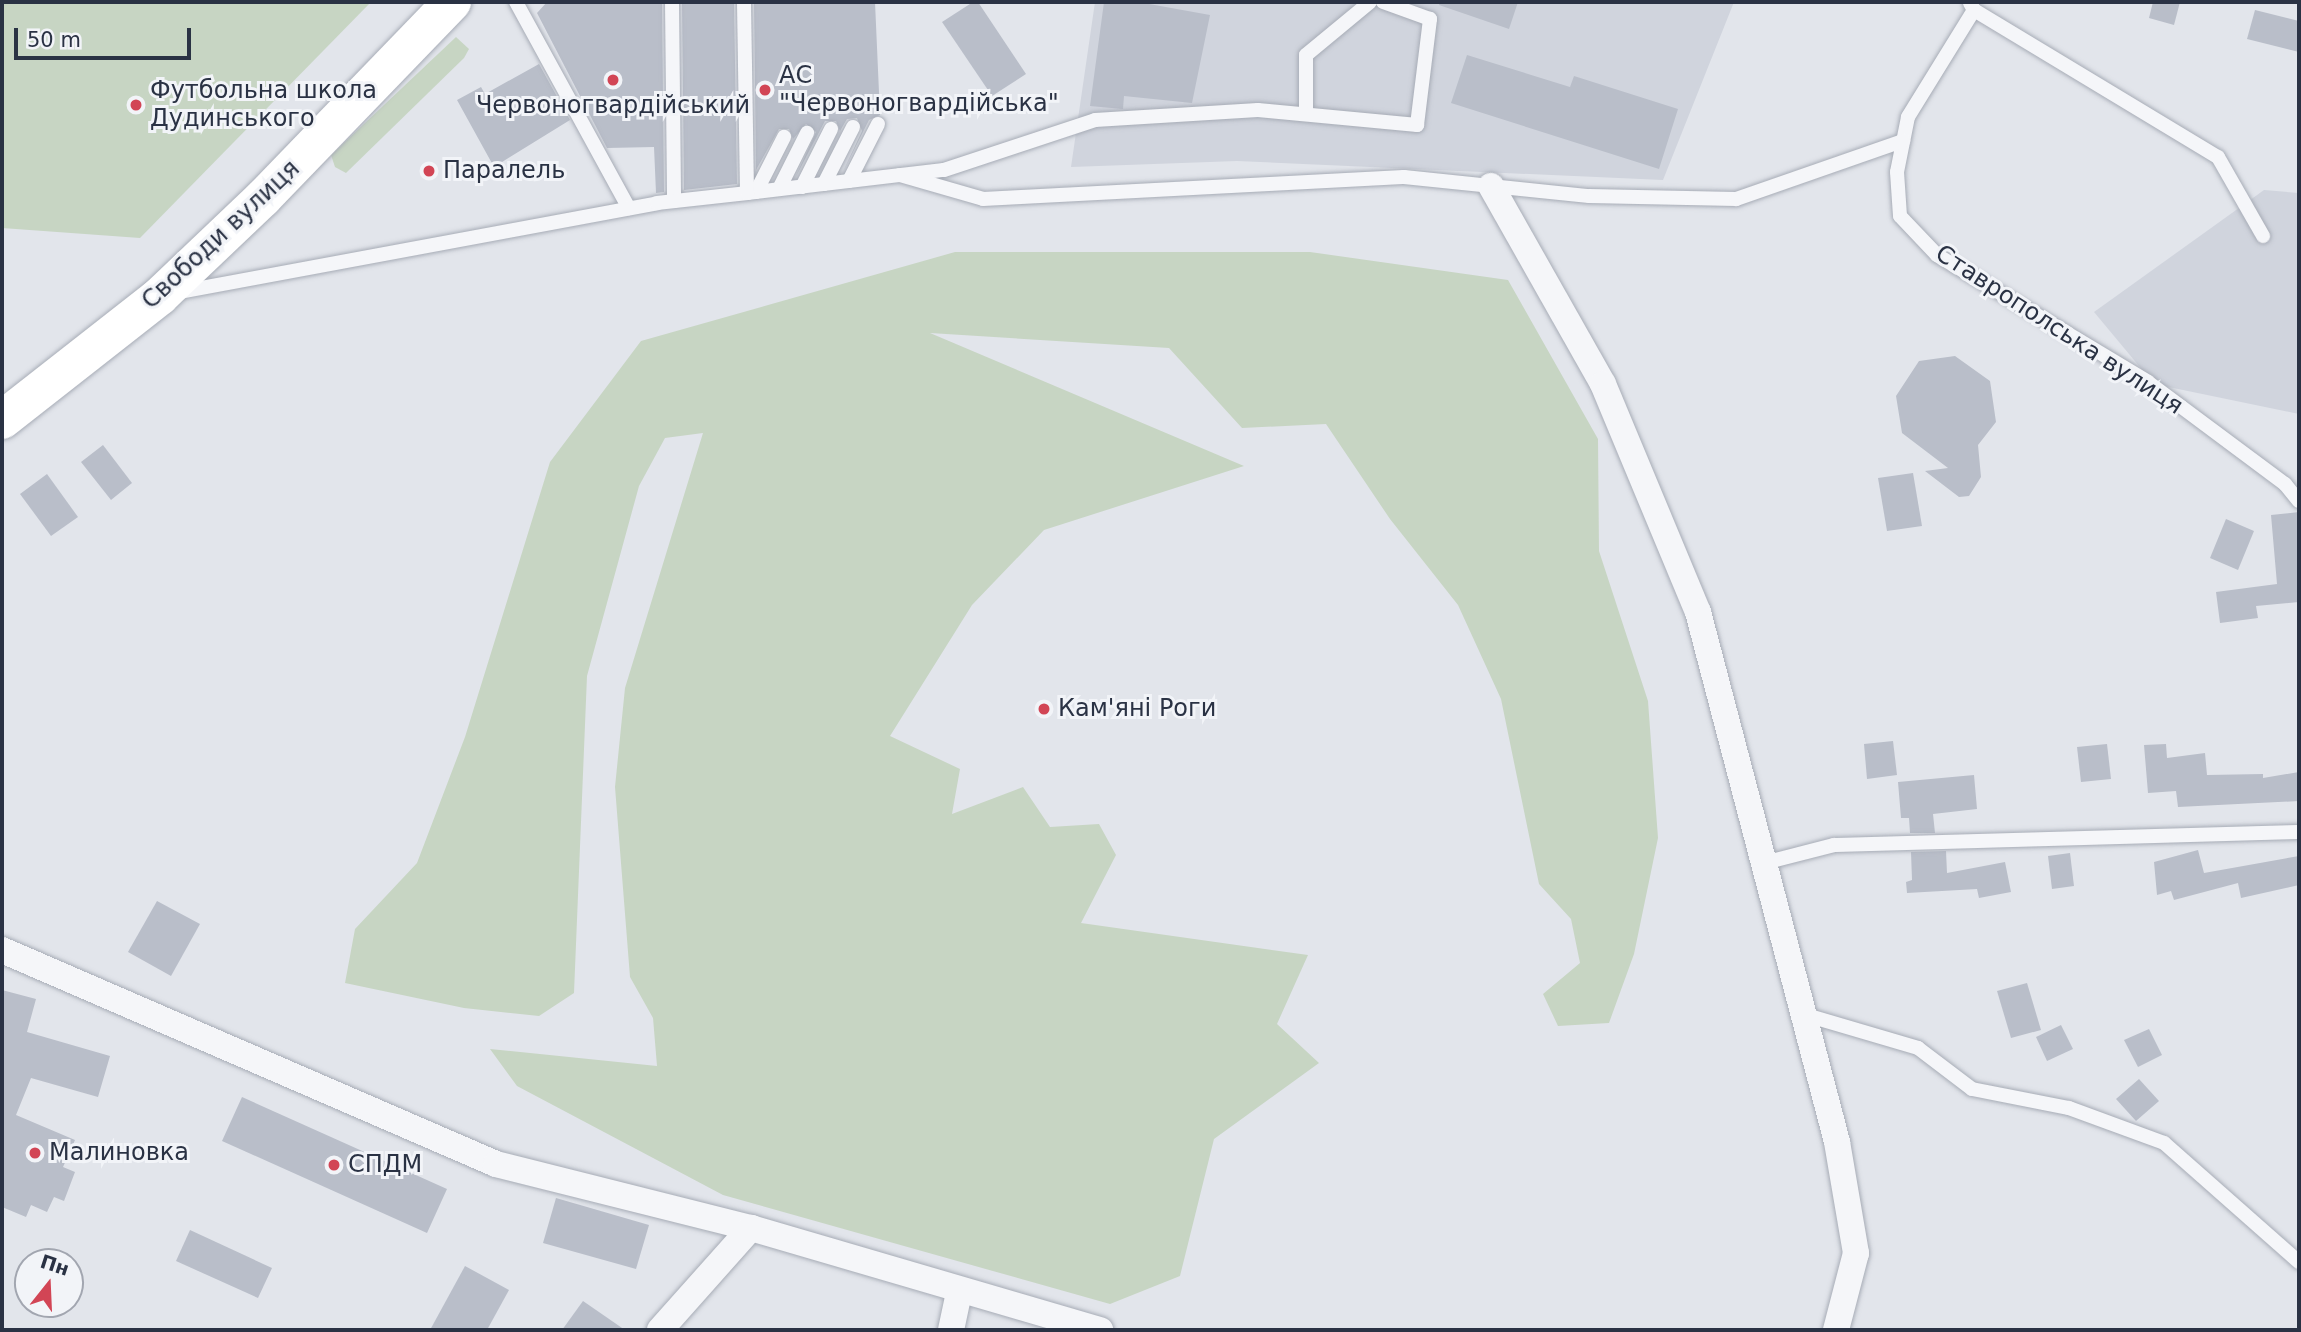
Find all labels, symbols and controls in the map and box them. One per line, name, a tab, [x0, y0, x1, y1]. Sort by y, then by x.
scale bar	[18, 14, 194, 58]
text: 50 m	[27, 28, 81, 52]
place label: АС "Червоногвардійська"	[779, 62, 1059, 118]
marker: Червоногвардійський	[605, 72, 621, 88]
place label: Футбольна школа Дудинського	[150, 77, 377, 133]
marker: АС "Червоногвардійська"	[757, 82, 773, 98]
place label: Червоногвардійський	[476, 92, 750, 120]
marker: Футбольна школа Дудинського	[128, 97, 144, 113]
street label: Свободи вулиця	[136, 155, 306, 315]
place label: Паралель	[443, 157, 565, 185]
marker: Паралель	[421, 163, 437, 179]
street label: Ставрополська вулиця	[1930, 239, 2188, 421]
place label: Кам'яні Роги	[1058, 695, 1216, 723]
marker: Кам'яні Роги	[1036, 701, 1052, 717]
place label: Малиновка	[49, 1139, 189, 1167]
marker: Малиновка	[27, 1145, 43, 1161]
place label: СПДМ	[348, 1151, 422, 1179]
marker: СПДМ	[326, 1157, 342, 1173]
north arrow	[14, 1248, 84, 1318]
text: Пн	[38, 1250, 72, 1280]

